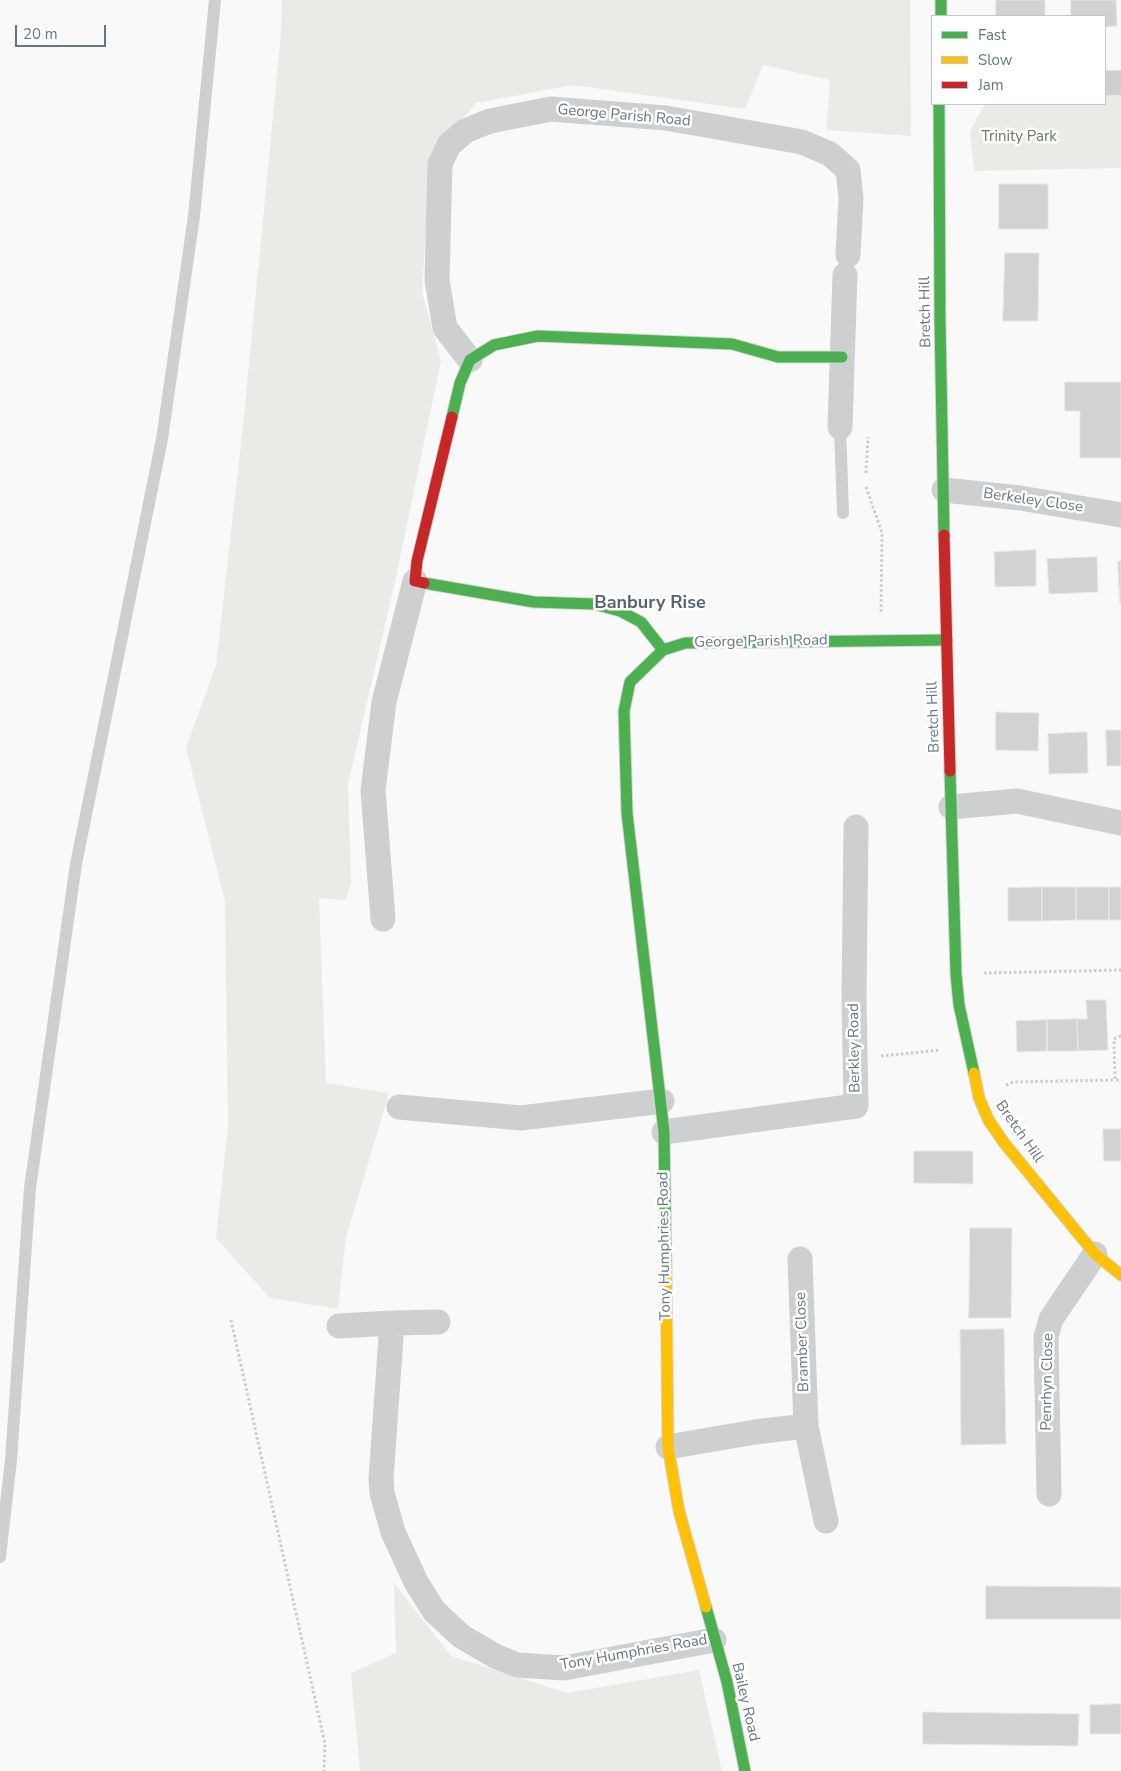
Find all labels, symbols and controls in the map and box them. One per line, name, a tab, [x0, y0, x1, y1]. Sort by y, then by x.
scale bar	[18, 15, 109, 47]
legend	[931, 15, 1106, 105]
text: 20 m	[23, 24, 58, 44]
text: Fast	[978, 25, 1006, 45]
text: Slow	[978, 50, 1012, 70]
text: Jam	[978, 75, 1004, 95]
street label: George Parish Road	[557, 101, 691, 131]
park label: Trinity Park	[981, 128, 1057, 146]
street label: Bretch Hill	[916, 276, 936, 348]
street label: Berkeley Close	[982, 485, 1084, 517]
district label: Banbury Rise	[594, 593, 706, 615]
street label: George Parish Road	[694, 632, 828, 652]
street label: Bretch Hill	[924, 681, 944, 753]
street label: Berkley Road	[845, 1003, 865, 1093]
street label: Bretch Hill	[991, 1097, 1047, 1167]
street label: Tony Humphries Road	[655, 1171, 675, 1321]
street label: Bramber Close	[792, 1292, 814, 1392]
street label: Penrhyn Close	[1038, 1333, 1058, 1431]
street label: Tony Humphries Road	[559, 1631, 709, 1675]
street label: Bailey Road	[727, 1661, 763, 1743]

